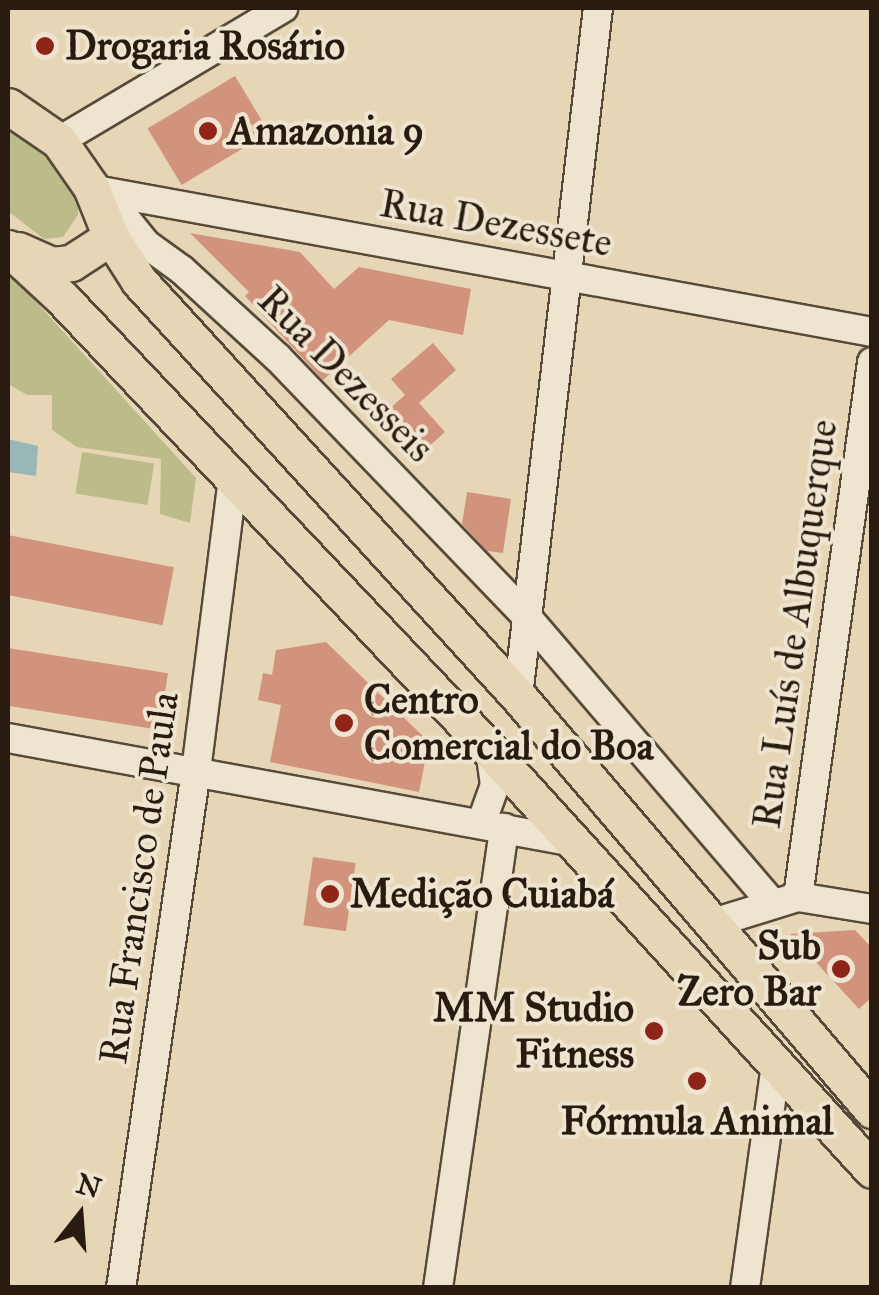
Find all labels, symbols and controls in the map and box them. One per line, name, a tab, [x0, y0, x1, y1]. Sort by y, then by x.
place label: Drogaria Rosário	[65, 22, 345, 70]
marker: Drogaria Rosário	[34, 35, 56, 57]
place label: Amazonia 9	[228, 107, 424, 155]
marker: Amazonia 9	[197, 120, 219, 142]
street label: Rua Dezessete	[376, 179, 616, 267]
street label: Rua Dezesseis	[248, 276, 444, 472]
street label: Rua Luís de Albuquerque	[743, 416, 847, 832]
place label: Centro Comercial do Boa	[364, 676, 654, 770]
street label: Rua Francisco de Paula	[89, 689, 189, 1067]
marker: Centro Comercial do Boa	[333, 712, 355, 734]
place label: Medição Cuiabá	[350, 870, 614, 918]
marker: Medição Cuiabá	[319, 883, 341, 905]
place label: Sub Zero Bar	[677, 922, 821, 1016]
marker: Sub Zero Bar	[830, 958, 852, 980]
place label: MM Studio Fitness	[433, 984, 634, 1078]
marker: MM Studio Fitness	[643, 1020, 665, 1042]
marker: Fórmula Animal	[686, 1070, 708, 1092]
place label: Fórmula Animal	[561, 1097, 833, 1145]
north arrow	[30, 1165, 130, 1265]
text: N	[72, 1166, 105, 1206]

